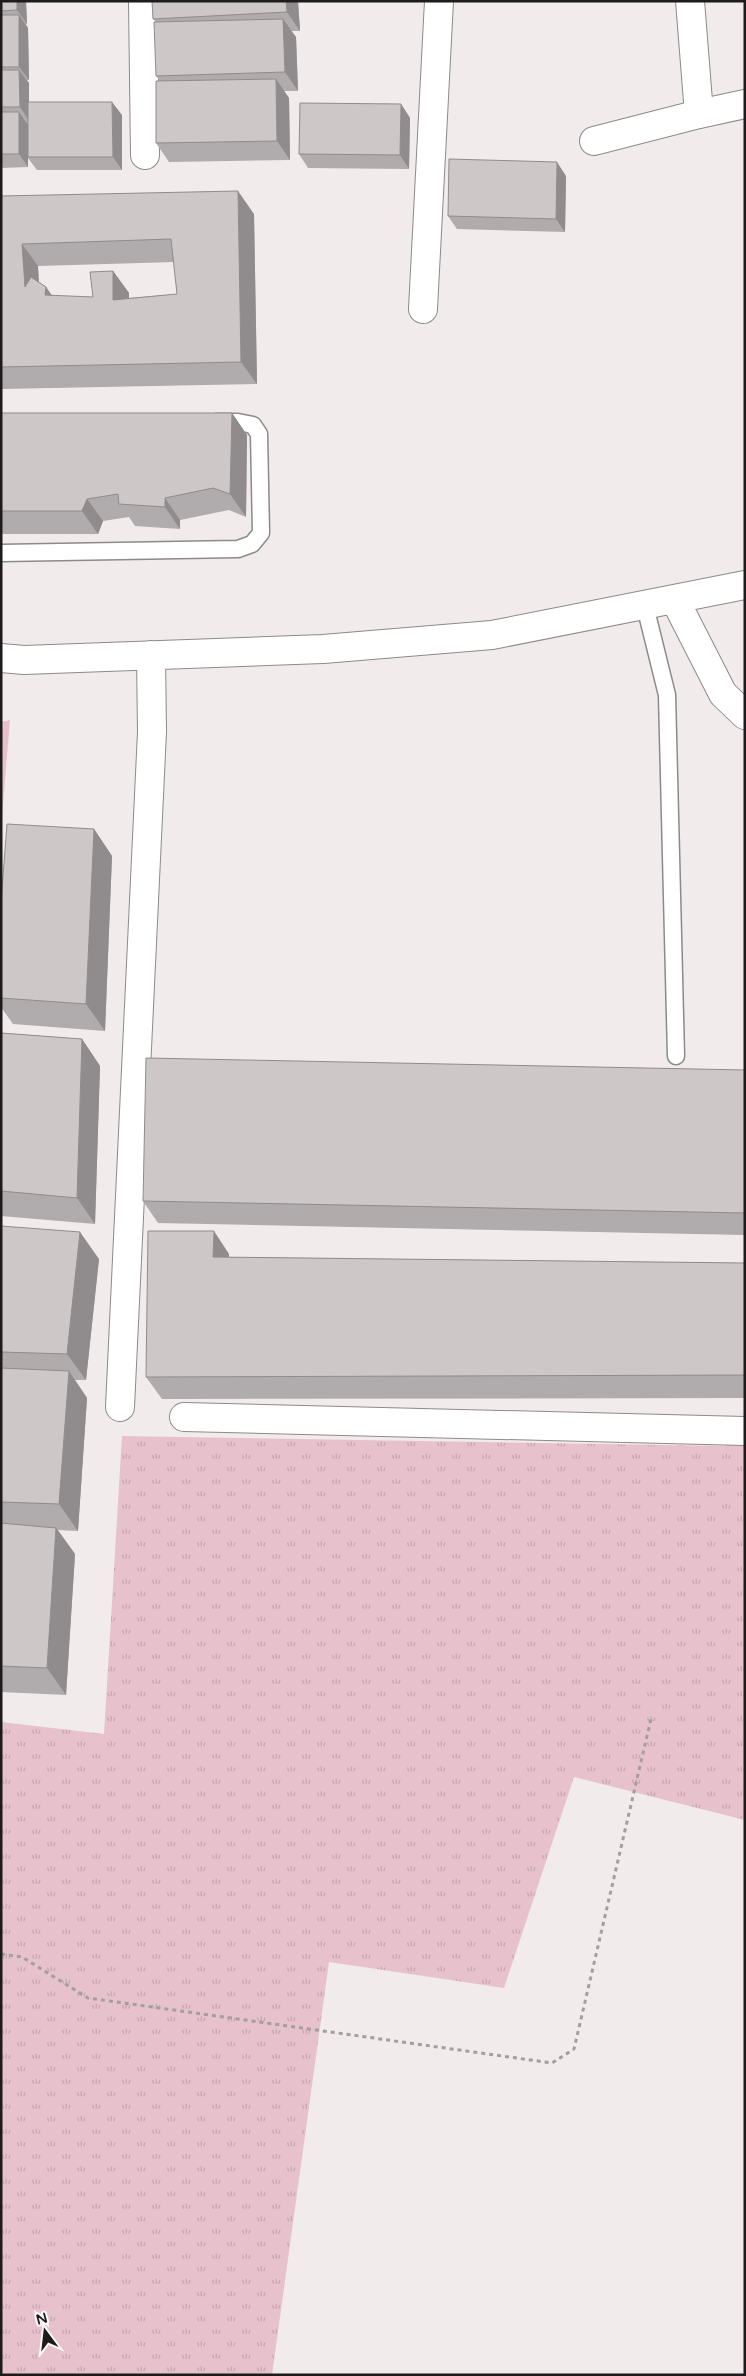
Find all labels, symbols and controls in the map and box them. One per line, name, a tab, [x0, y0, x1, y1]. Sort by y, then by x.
north arrow	[20, 2306, 70, 2356]
text: N	[34, 2309, 49, 2329]

